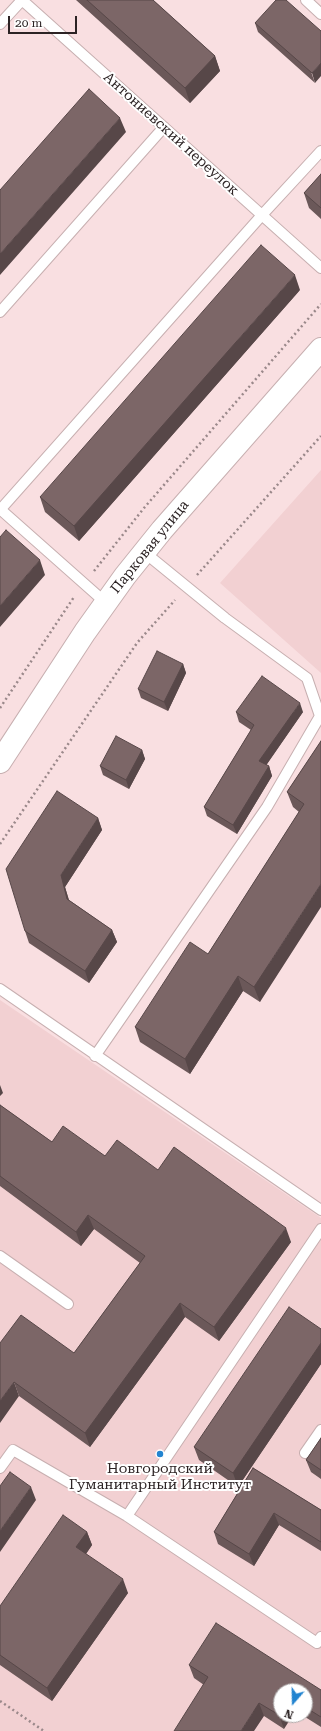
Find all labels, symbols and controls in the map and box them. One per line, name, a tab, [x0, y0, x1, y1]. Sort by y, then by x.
scale bar	[10, 8, 79, 34]
text: 20 m	[15, 16, 42, 30]
street label: Антониевский переулок	[100, 69, 242, 199]
street label: Парковая улица	[107, 497, 193, 597]
marker: Новгородский Гуманитарный Институт	[155, 1449, 165, 1459]
place label: Новгородский Гуманитарный Институт	[69, 1461, 251, 1494]
north arrow	[273, 1683, 313, 1723]
text: N	[283, 1706, 295, 1721]

